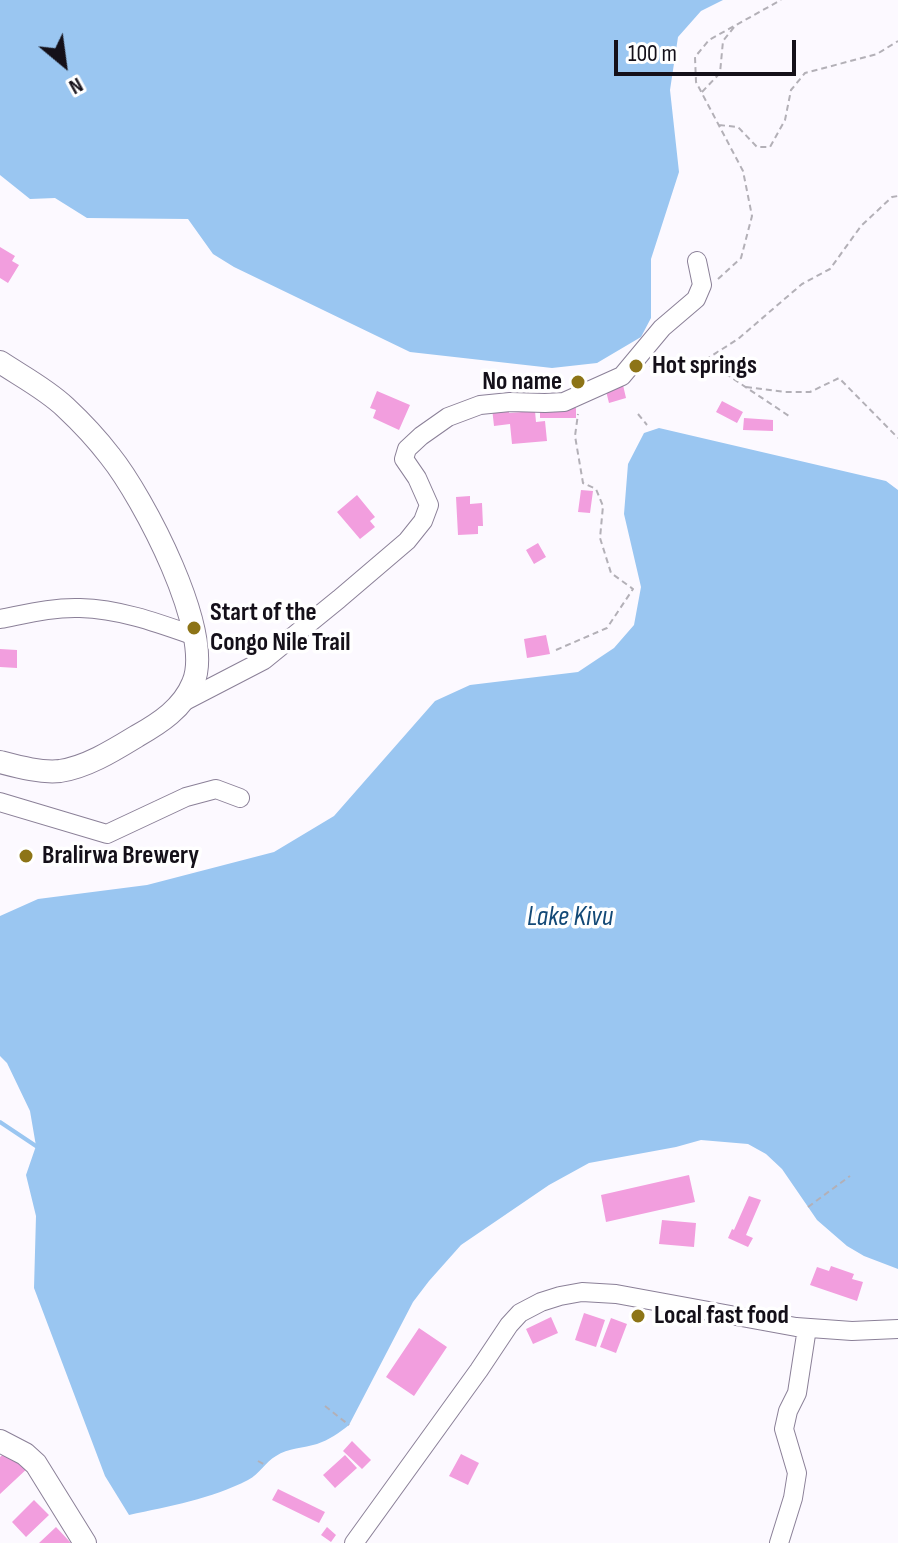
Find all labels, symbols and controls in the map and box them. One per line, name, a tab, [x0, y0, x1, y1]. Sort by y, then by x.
north arrow	[24, 24, 104, 104]
scale bar	[618, 24, 800, 74]
text: 100 m	[628, 39, 677, 68]
text: N	[64, 71, 88, 100]
place label: Hot springs	[652, 350, 757, 382]
marker: Hot springs	[627, 357, 645, 375]
place label: No name	[482, 366, 562, 398]
marker: No name	[569, 373, 587, 391]
place label: Start of the Congo Nile Trail	[210, 597, 351, 658]
marker: Start of the Congo Nile Trail	[185, 619, 203, 637]
place label: Bralirwa Brewery	[42, 840, 199, 872]
marker: Bralirwa Brewery	[17, 847, 35, 865]
water label: Lake Kivu	[527, 901, 613, 935]
place label: Local fast food	[654, 1300, 789, 1332]
marker: Local fast food	[629, 1307, 647, 1325]

